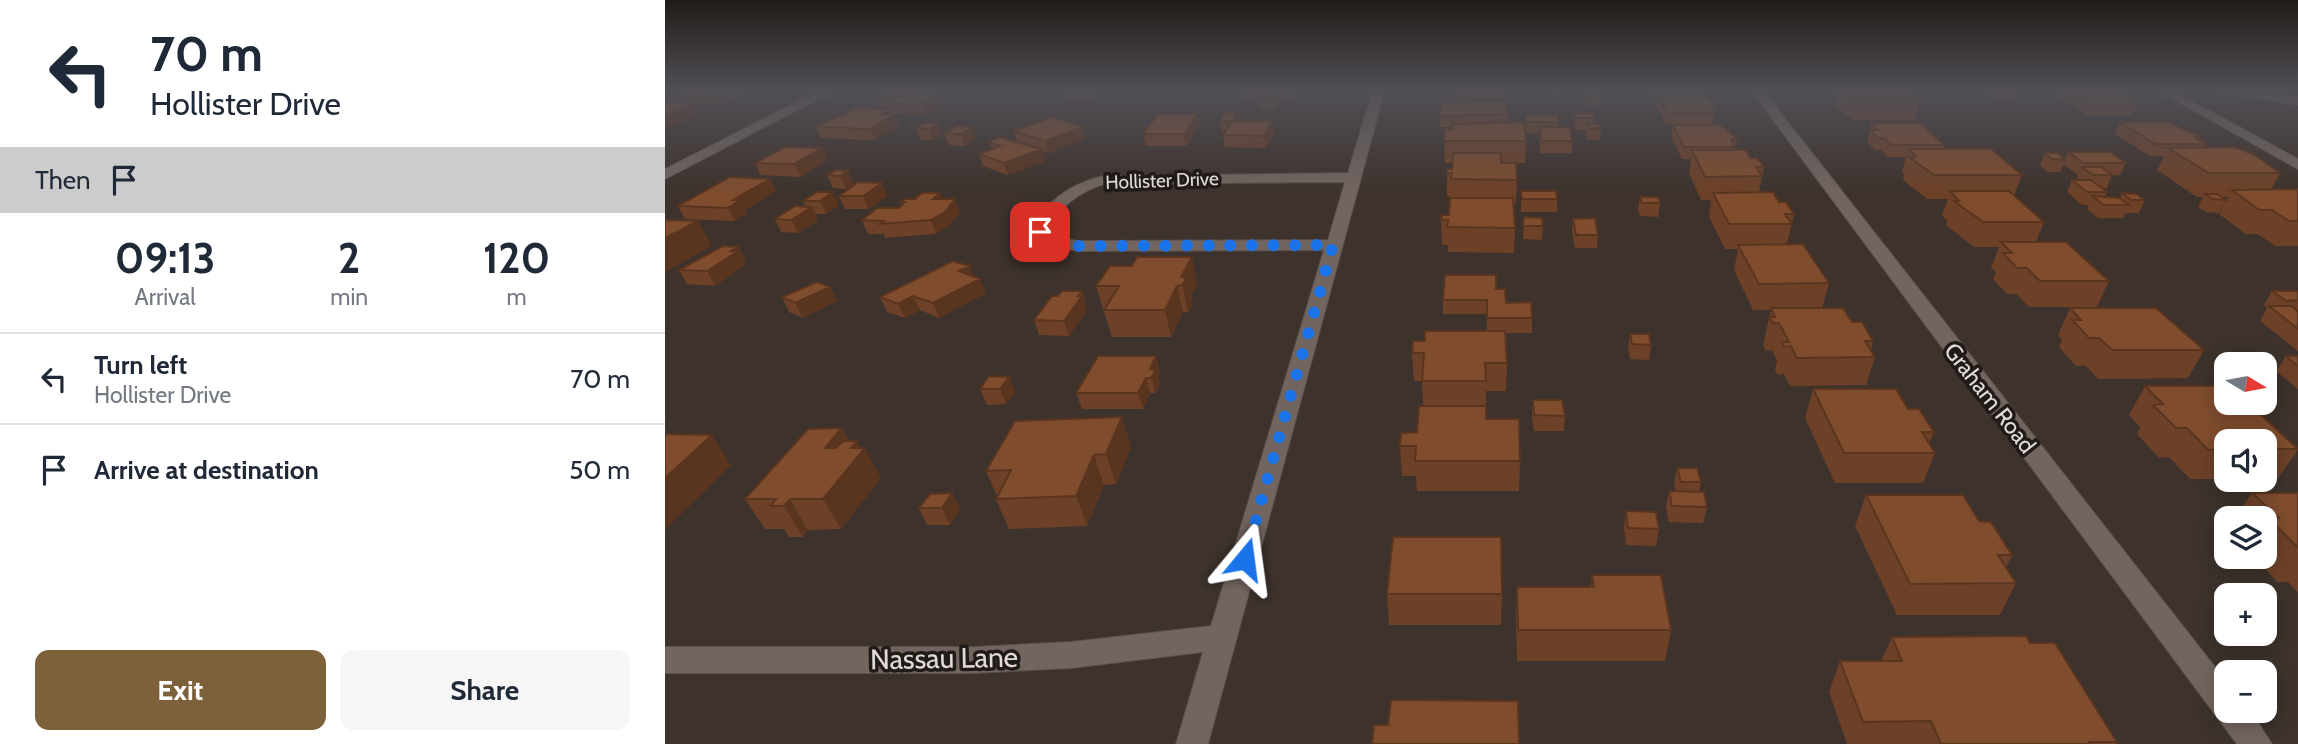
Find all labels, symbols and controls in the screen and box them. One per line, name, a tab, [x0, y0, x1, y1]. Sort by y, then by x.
text: 70 m	[150, 24, 263, 83]
icon: left	[35, 28, 126, 119]
text: Hollister Drive	[150, 84, 341, 123]
icon: arrive	[105, 161, 143, 199]
text: Then	[35, 164, 91, 196]
street label: Hollister Drive	[1105, 167, 1219, 194]
pin	[1010, 202, 1070, 262]
icon: arrive	[1021, 213, 1059, 251]
text: 09:13	[115, 232, 215, 284]
text: 2	[338, 232, 360, 284]
text: 120	[483, 232, 550, 284]
text: Arrival	[134, 283, 196, 311]
text: min	[330, 283, 368, 311]
text: m	[506, 283, 527, 311]
street label: Graham Road	[1938, 337, 2042, 459]
text: Turn left	[94, 349, 187, 381]
north arrow	[2214, 352, 2277, 415]
map controls	[2214, 352, 2277, 723]
icon: left	[35, 360, 73, 398]
text: 70 m	[570, 363, 630, 395]
text: Hollister Drive	[94, 381, 231, 409]
button: sound	[2214, 429, 2277, 492]
icon: arrive	[35, 451, 73, 489]
text: Arrive at destination	[94, 454, 319, 486]
text: 50 m	[569, 454, 630, 486]
button: layers	[2214, 506, 2277, 569]
position arrow	[1208, 522, 1282, 596]
button: +	[2214, 583, 2277, 646]
street label: Nassau Lane	[870, 640, 1018, 676]
button: Exit	[35, 650, 326, 730]
button: Share	[340, 650, 630, 730]
button: −	[2214, 660, 2277, 723]

